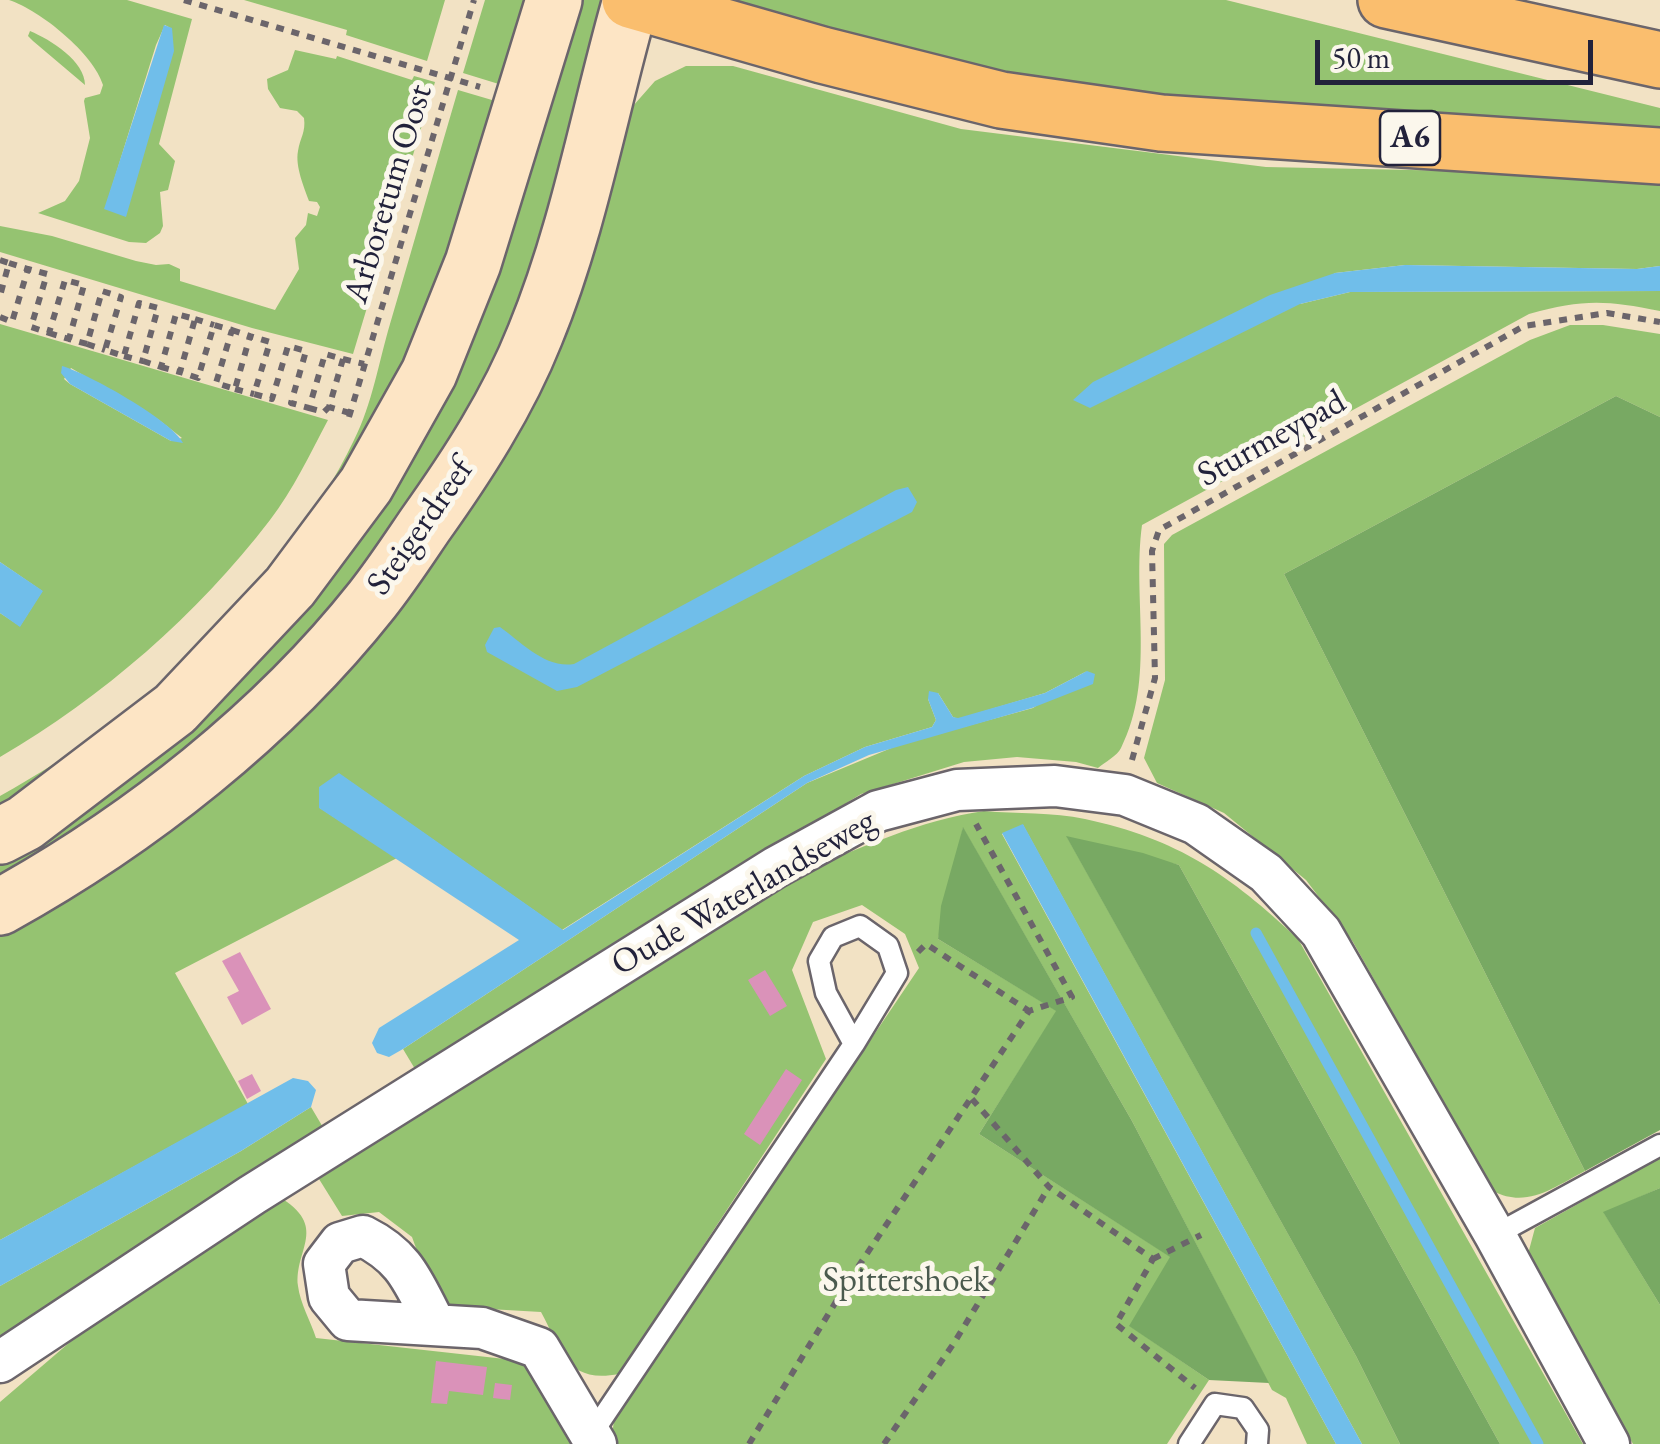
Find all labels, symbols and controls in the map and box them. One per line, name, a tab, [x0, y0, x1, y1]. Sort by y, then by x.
scale bar	[1320, 20, 1598, 82]
text: 50 m	[1332, 38, 1390, 77]
street label: Arboretum Oost	[336, 80, 442, 308]
road number: A6	[1380, 111, 1440, 165]
street label: Sturmeypad	[1191, 381, 1353, 497]
street label: Steigerdreef	[359, 450, 483, 604]
street label: Oude Waterlandseweg	[605, 800, 883, 986]
park label: Spittershoek	[822, 1260, 990, 1302]

